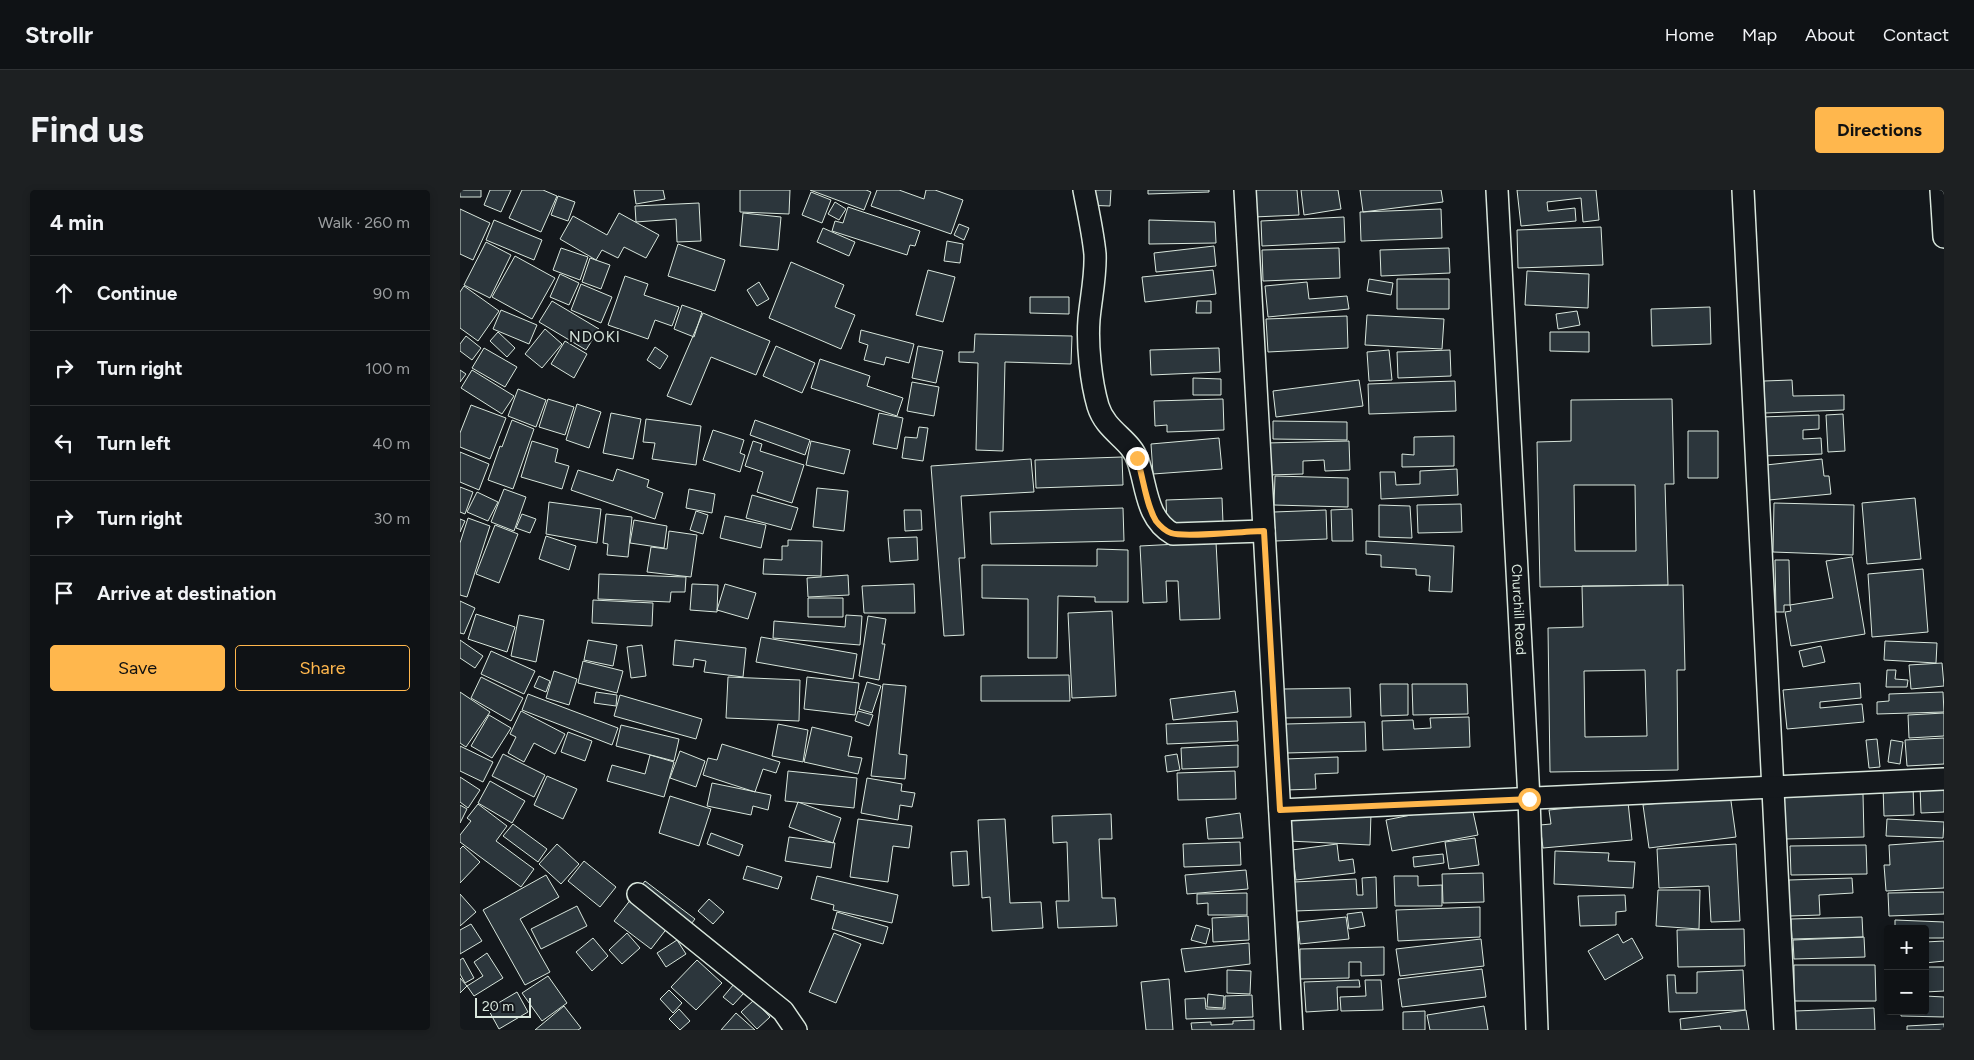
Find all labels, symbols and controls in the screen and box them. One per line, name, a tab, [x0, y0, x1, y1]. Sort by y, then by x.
text: Strollr	[25, 20, 93, 49]
text: Home	[1665, 24, 1714, 46]
text: Map	[1742, 24, 1777, 46]
text: About	[1805, 24, 1855, 46]
text: Contact	[1883, 24, 1949, 46]
button: Directions	[1815, 107, 1944, 153]
text: Find us	[30, 109, 144, 151]
text: 4 min	[50, 210, 104, 235]
text: Walk · 260 m	[318, 213, 410, 232]
icon: ahead	[50, 279, 78, 307]
text: Continue	[97, 282, 177, 305]
text: 90 m	[373, 284, 410, 303]
district label: NDOKI	[569, 328, 621, 346]
icon: right	[50, 354, 78, 382]
text: Turn right	[97, 357, 183, 380]
text: 100 m	[365, 359, 410, 378]
icon: left	[50, 429, 78, 457]
text: Turn left	[97, 432, 171, 455]
text: 40 m	[372, 434, 410, 453]
route end	[1126, 447, 1149, 470]
icon: right	[50, 504, 78, 532]
text: Turn right	[97, 507, 183, 530]
text: 30 m	[373, 509, 410, 528]
street label: Churchill Road	[1508, 564, 1529, 655]
icon: arrive	[50, 579, 78, 607]
text: Arrive at destination	[97, 582, 276, 605]
button: Save	[50, 645, 225, 691]
button: Share	[235, 645, 410, 691]
route start	[1518, 788, 1541, 811]
map controls	[1884, 925, 1929, 1015]
button: +	[1884, 925, 1929, 970]
button: −	[1884, 970, 1929, 1015]
scale bar	[475, 995, 531, 1018]
text: 20 m	[482, 998, 514, 1015]

